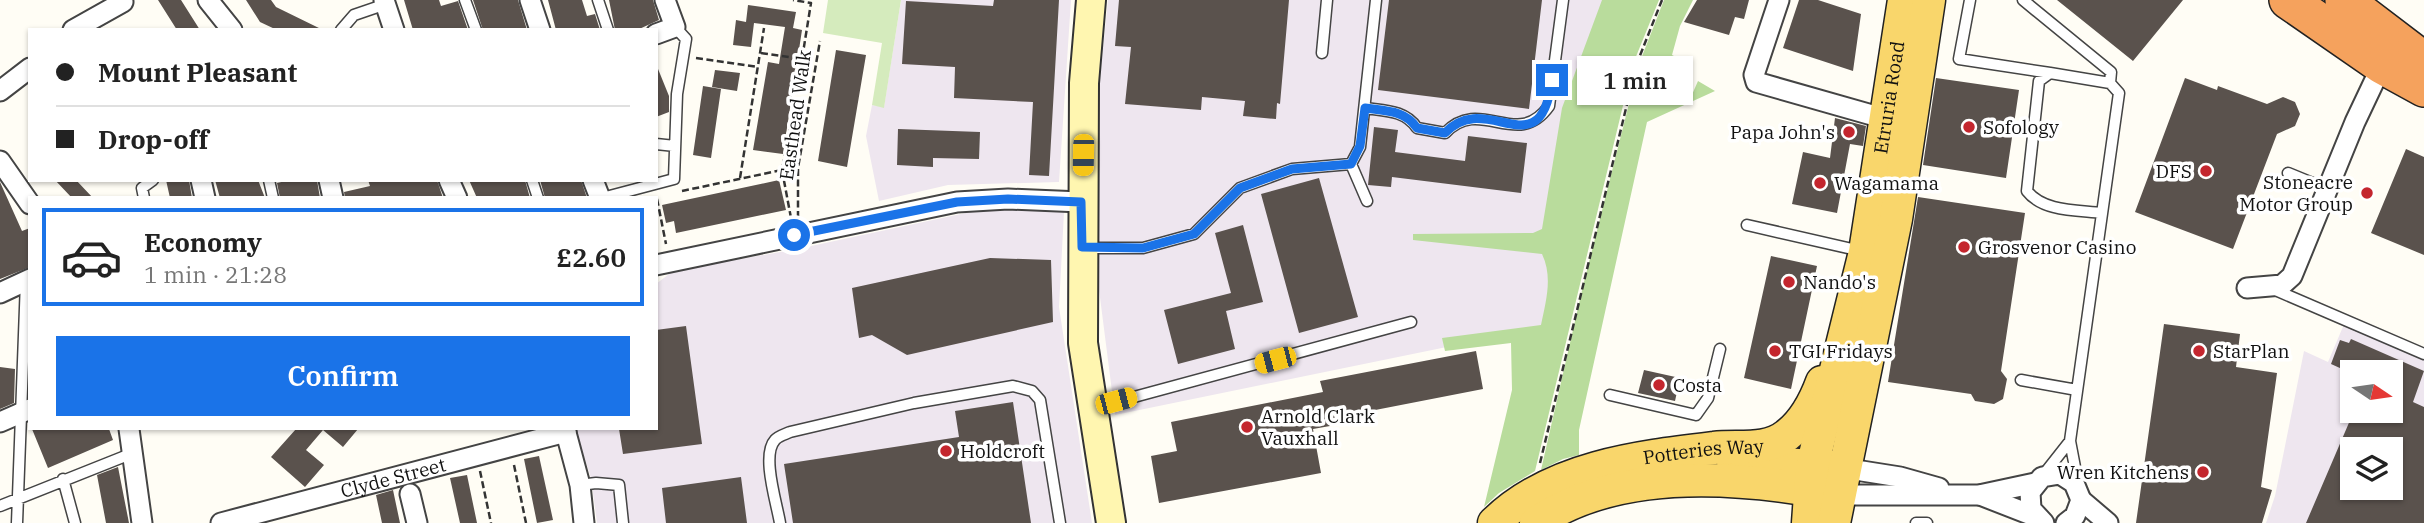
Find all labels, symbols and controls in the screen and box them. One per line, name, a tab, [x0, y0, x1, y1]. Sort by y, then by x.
street label: Etruria Road	[1868, 39, 1910, 156]
street label: Easthead Walk	[774, 48, 816, 182]
text: Mount Pleasant	[98, 55, 297, 89]
callout: 1 min	[1576, 56, 1692, 104]
route end	[1536, 64, 1568, 96]
text: 1 min	[1603, 65, 1667, 95]
place label: Sofology	[1983, 115, 2060, 139]
marker: Sofology	[1961, 119, 1977, 135]
place label: Papa John's	[1730, 120, 1835, 144]
text: Drop-off	[98, 122, 209, 156]
marker: Papa John's	[1841, 124, 1857, 140]
car	[1073, 134, 1094, 176]
place label: DFS	[2156, 159, 2192, 183]
marker: DFS	[2198, 163, 2214, 179]
place label: Stoneacre Motor Group	[2239, 170, 2353, 216]
place label: Wagamama	[1834, 171, 1939, 195]
marker: Wagamama	[1812, 175, 1828, 191]
marker: Stoneacre Motor Group	[2359, 185, 2375, 201]
route start	[778, 219, 810, 251]
text: Economy	[144, 225, 262, 259]
icon: car	[60, 226, 123, 289]
place label: Grosvenor Casino	[1978, 235, 2136, 259]
marker: Grosvenor Casino	[1956, 239, 1972, 255]
text: £2.60	[557, 240, 626, 274]
text: 1 min · 21:28	[144, 259, 287, 289]
place label: Nando's	[1803, 270, 1876, 294]
marker: Nando's	[1781, 274, 1797, 290]
button: Confirm	[56, 336, 630, 416]
place label: TGI Fridays	[1789, 339, 1893, 363]
place label: StarPlan	[2213, 339, 2290, 363]
marker: TGI Fridays	[1767, 343, 1783, 359]
marker: StarPlan	[2191, 343, 2207, 359]
car	[1252, 344, 1299, 376]
north arrow	[2340, 360, 2403, 424]
map controls	[2340, 360, 2403, 500]
place label: Costa	[1673, 373, 1722, 397]
marker: Costa	[1651, 377, 1667, 393]
car	[1093, 385, 1140, 417]
place label: Arnold Clark Vauxhall	[1261, 404, 1375, 450]
marker: Arnold Clark Vauxhall	[1239, 419, 1255, 435]
street label: Potteries Way	[1641, 433, 1766, 470]
button: layers	[2340, 437, 2403, 500]
place label: Holdcroft	[960, 439, 1045, 463]
marker: Holdcroft	[938, 443, 954, 459]
street label: Clyde Street	[338, 452, 448, 503]
place label: Wren Kitchens	[2057, 460, 2189, 484]
marker: Wren Kitchens	[2195, 464, 2211, 480]

